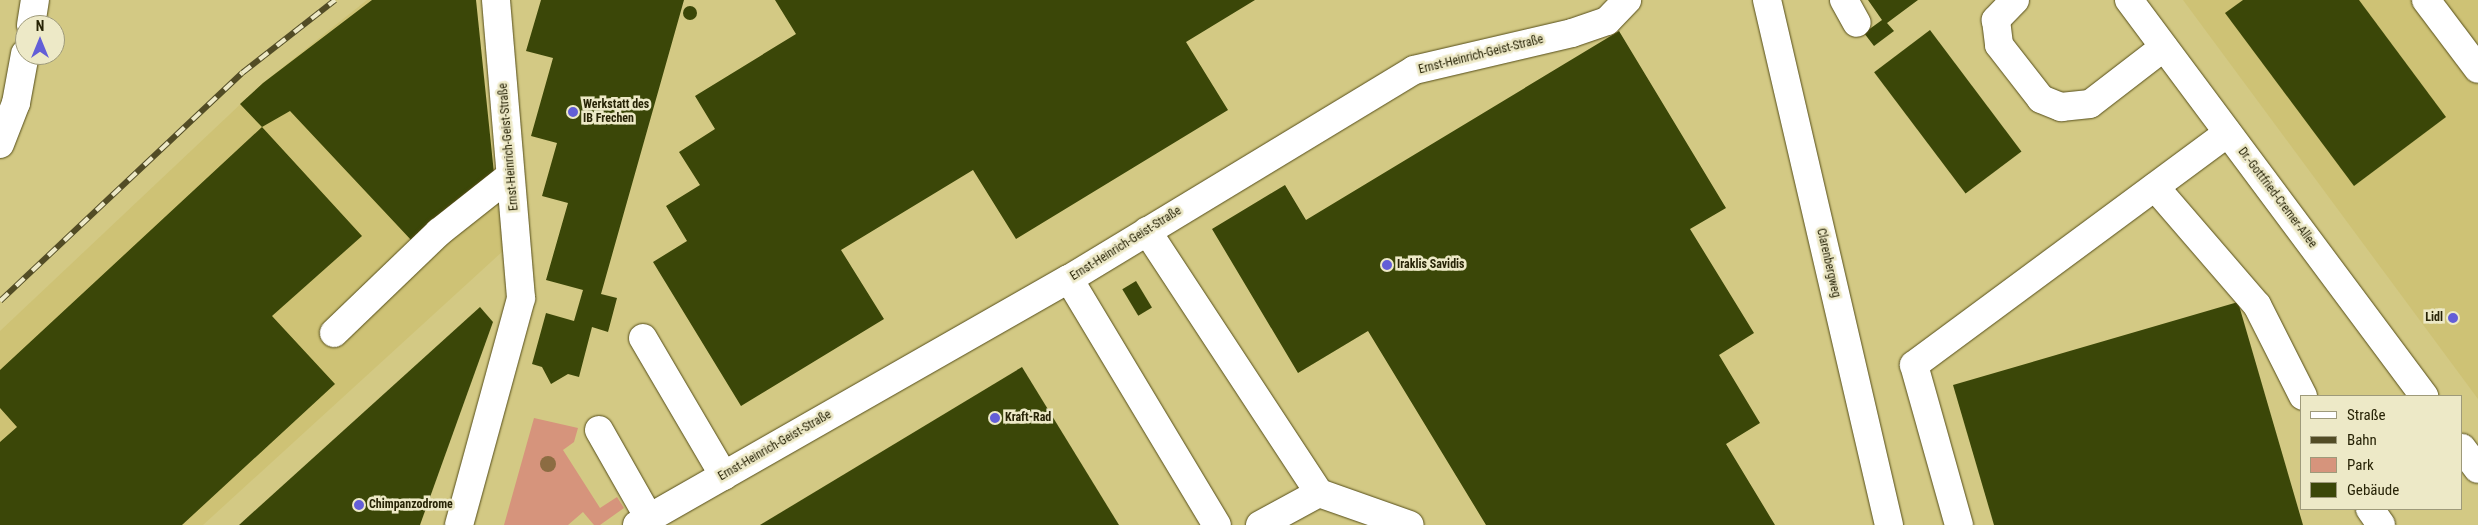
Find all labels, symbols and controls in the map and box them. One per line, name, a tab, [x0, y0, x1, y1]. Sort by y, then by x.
north arrow	[15, 15, 65, 65]
text: N	[36, 18, 44, 34]
street label: Ernst-Heinrich-Geist-Straße	[1417, 33, 1545, 77]
street label: Ernst-Heinrich-Geist-Straße	[496, 83, 522, 211]
place label: Werkstatt des IB Frechen	[583, 98, 649, 126]
marker: Werkstatt des IB Frechen	[567, 106, 579, 118]
street label: Dr.-Gottfried-Cremer-Allee	[2235, 145, 2319, 251]
street label: Ernst-Heinrich-Geist-Straße	[1068, 204, 1184, 284]
street label: Clarenbergweg	[1813, 227, 1843, 299]
place label: Iraklis Savidis	[1397, 258, 1465, 272]
marker: Iraklis Savidis	[1381, 259, 1393, 271]
place label: Lidl	[2425, 311, 2443, 325]
marker: Lidl	[2447, 312, 2459, 324]
legend	[2300, 395, 2463, 510]
text: Straße	[2347, 406, 2386, 424]
street label: Ernst-Heinrich-Geist-Straße	[716, 408, 834, 484]
place label: Kraft-Rad	[1005, 411, 1051, 425]
marker: Kraft-Rad	[989, 412, 1001, 424]
text: Bahn	[2347, 431, 2377, 449]
text: Park	[2347, 456, 2374, 474]
text: Gebäude	[2347, 481, 2399, 499]
place label: Chimpanzodrome	[369, 498, 453, 512]
marker: Chimpanzodrome	[353, 499, 365, 511]

